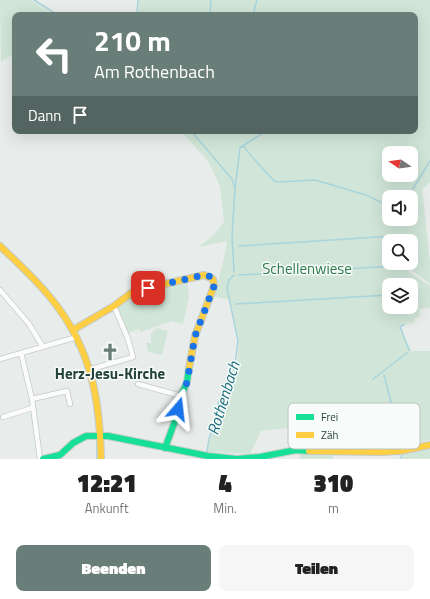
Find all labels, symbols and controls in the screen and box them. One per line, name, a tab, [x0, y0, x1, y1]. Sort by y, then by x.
text: 210 m	[94, 19, 171, 62]
icon: left	[28, 28, 80, 80]
text: Am Rothenbach	[94, 58, 215, 85]
text: Dann	[28, 104, 61, 127]
icon: arrive	[69, 104, 91, 126]
north arrow	[382, 146, 418, 182]
map controls	[382, 146, 418, 314]
button: sound	[382, 190, 418, 226]
button: search	[382, 234, 418, 270]
park label: Schellenwiese	[262, 257, 352, 280]
pin	[131, 271, 165, 305]
icon: arrive	[137, 277, 159, 299]
button: layers	[382, 278, 418, 314]
church icon: Herz-Jesu-Kirche	[100, 342, 120, 362]
water label: Rothenbach	[200, 357, 246, 438]
place label: Herz-Jesu-Kirche	[55, 362, 166, 385]
position arrow	[157, 388, 199, 430]
legend	[288, 403, 420, 449]
text: Frei	[321, 409, 338, 425]
text: Zäh	[321, 427, 338, 443]
text: 12:21	[77, 465, 136, 501]
text: 4	[218, 465, 232, 501]
text: 310	[314, 465, 353, 501]
text: Ankunft	[85, 498, 128, 518]
text: Min.	[213, 498, 237, 518]
text: m	[328, 498, 339, 518]
button: Beenden	[16, 545, 211, 591]
button: Teilen	[219, 545, 414, 591]

